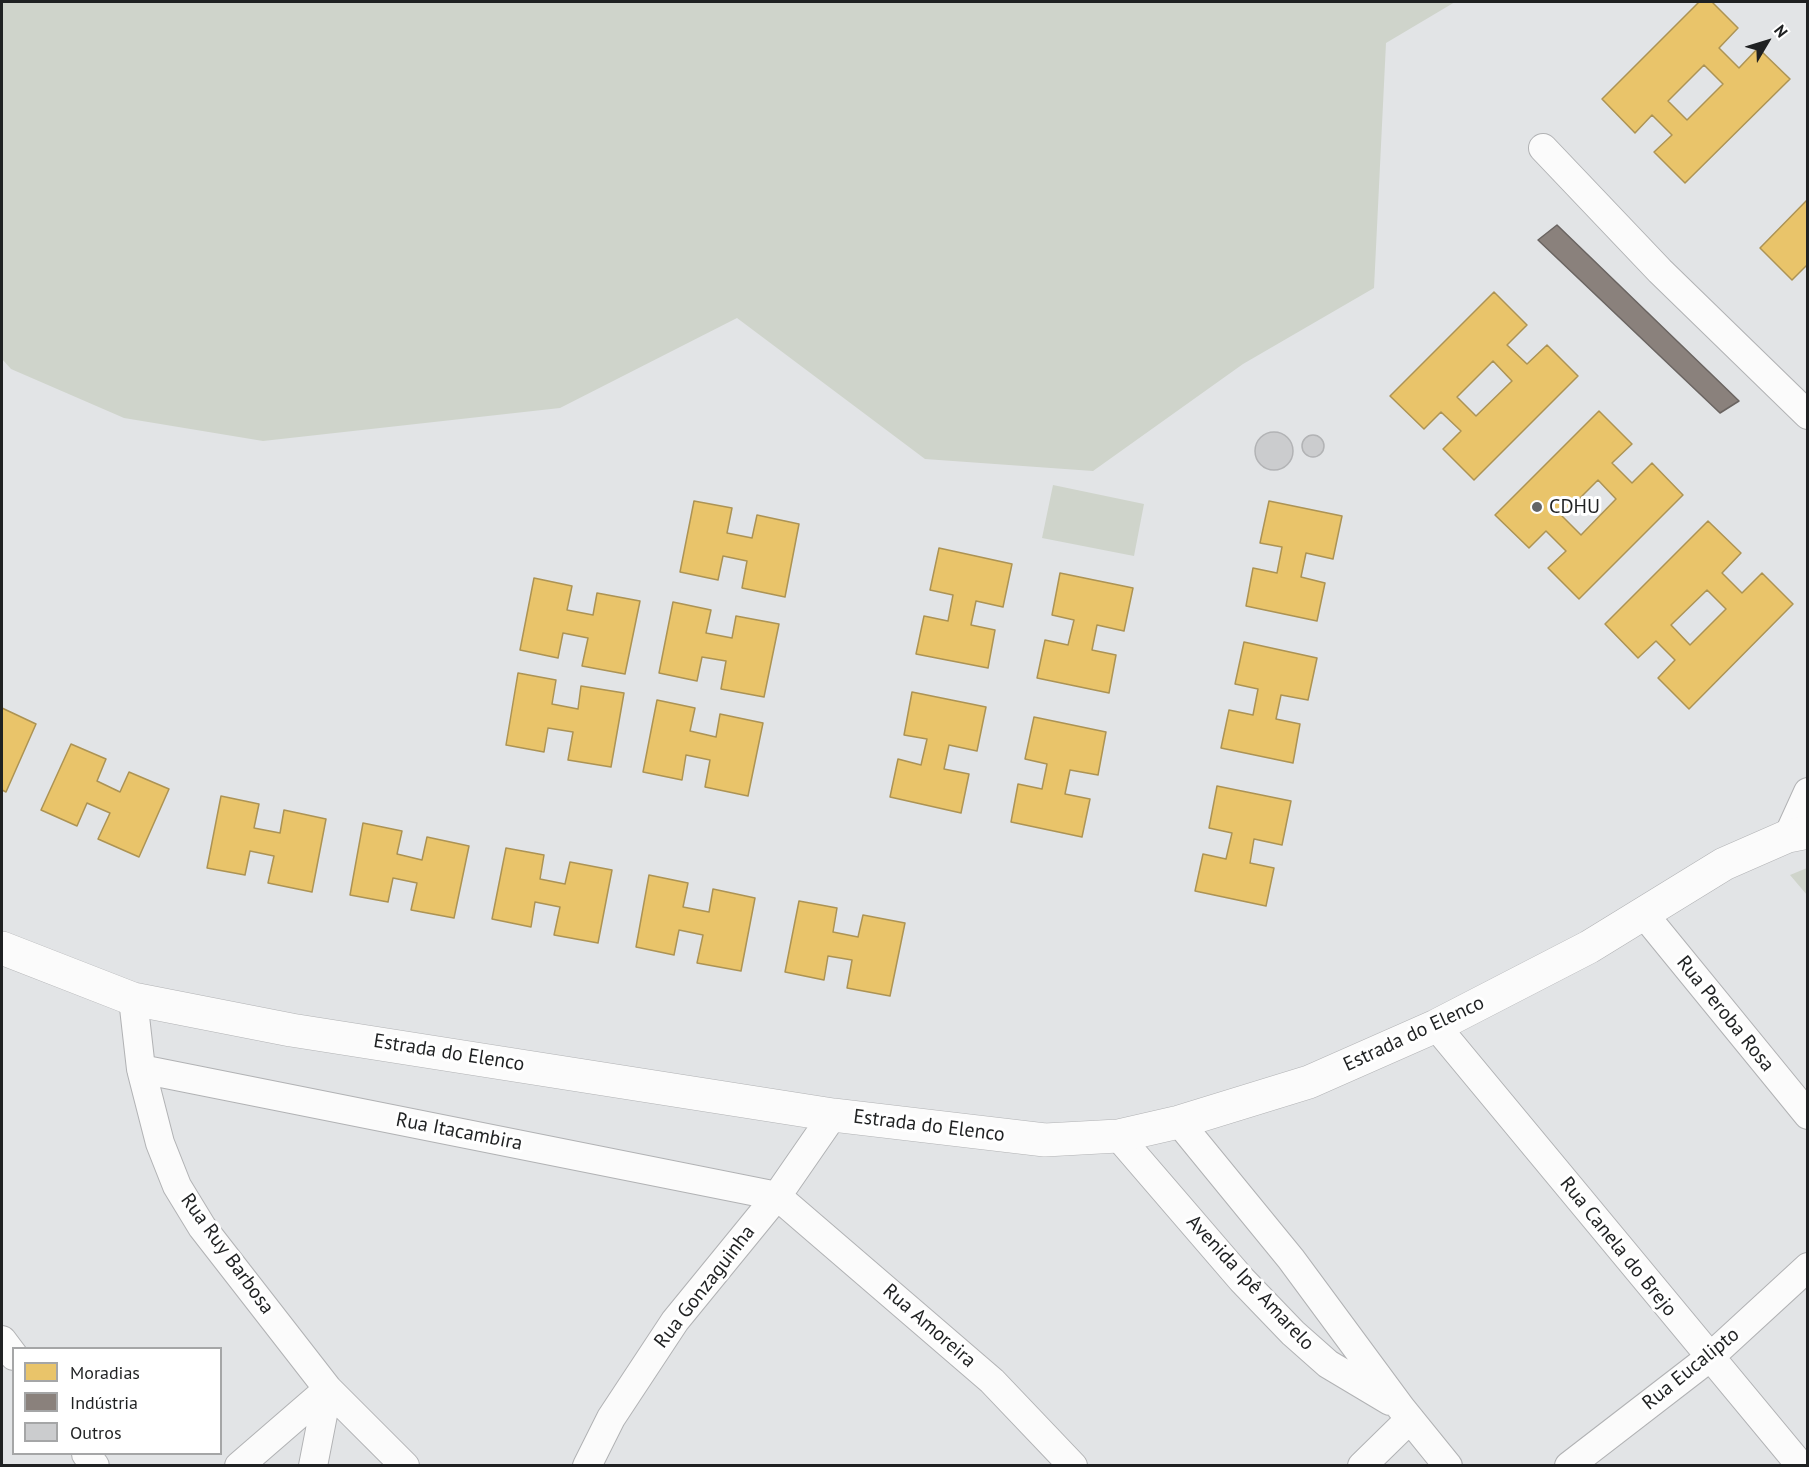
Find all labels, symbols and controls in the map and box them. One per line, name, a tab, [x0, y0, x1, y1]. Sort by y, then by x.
north arrow	[1737, 12, 1797, 72]
text: N	[1770, 21, 1792, 41]
place label: CDHU	[1549, 495, 1600, 519]
marker: CDHU	[1530, 500, 1544, 514]
street label: Rua Peroba Rosa	[1671, 951, 1779, 1077]
street label: Estrada do Elenco	[1340, 991, 1488, 1077]
street label: Estrada do Elenco	[372, 1029, 526, 1077]
street label: Estrada do Elenco	[852, 1105, 1006, 1147]
street label: Rua Itacambira	[394, 1108, 524, 1156]
street label: Rua Canela do Brejo	[1554, 1172, 1682, 1322]
street label: Rua Ruy Barbosa	[175, 1189, 279, 1319]
street label: Avenida Ipê Amarelo	[1181, 1210, 1319, 1356]
street label: Rua Gonzaguinha	[650, 1221, 760, 1353]
street label: Rua Amoreira	[878, 1279, 980, 1373]
street label: Rua Eucalipto	[1638, 1323, 1744, 1415]
legend	[12, 1347, 222, 1455]
text: Moradias	[70, 1361, 140, 1384]
text: Indústria	[70, 1391, 138, 1414]
text: Outros	[70, 1421, 121, 1444]

